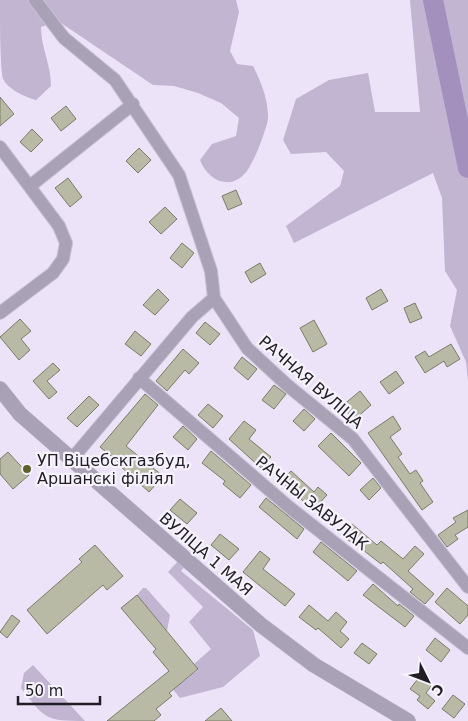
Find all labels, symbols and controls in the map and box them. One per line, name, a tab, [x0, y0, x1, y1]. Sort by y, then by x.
street label: РАЧНАЯ ВУЛІЦА	[255, 332, 367, 432]
place label: УП Віцебскгазбуд, Аршанскі філіял	[37, 451, 191, 488]
street label: РАЧНЫ ЗАВУЛАК	[252, 452, 373, 555]
marker: УП Віцебскгазбуд, Аршанскі філіял	[21, 463, 33, 475]
street label: ВУЛІЦА 1 МАЯ	[156, 508, 256, 600]
north arrow	[403, 656, 453, 706]
scale bar	[18, 674, 100, 706]
text: С	[428, 681, 447, 699]
text: 50 m	[25, 682, 63, 700]

